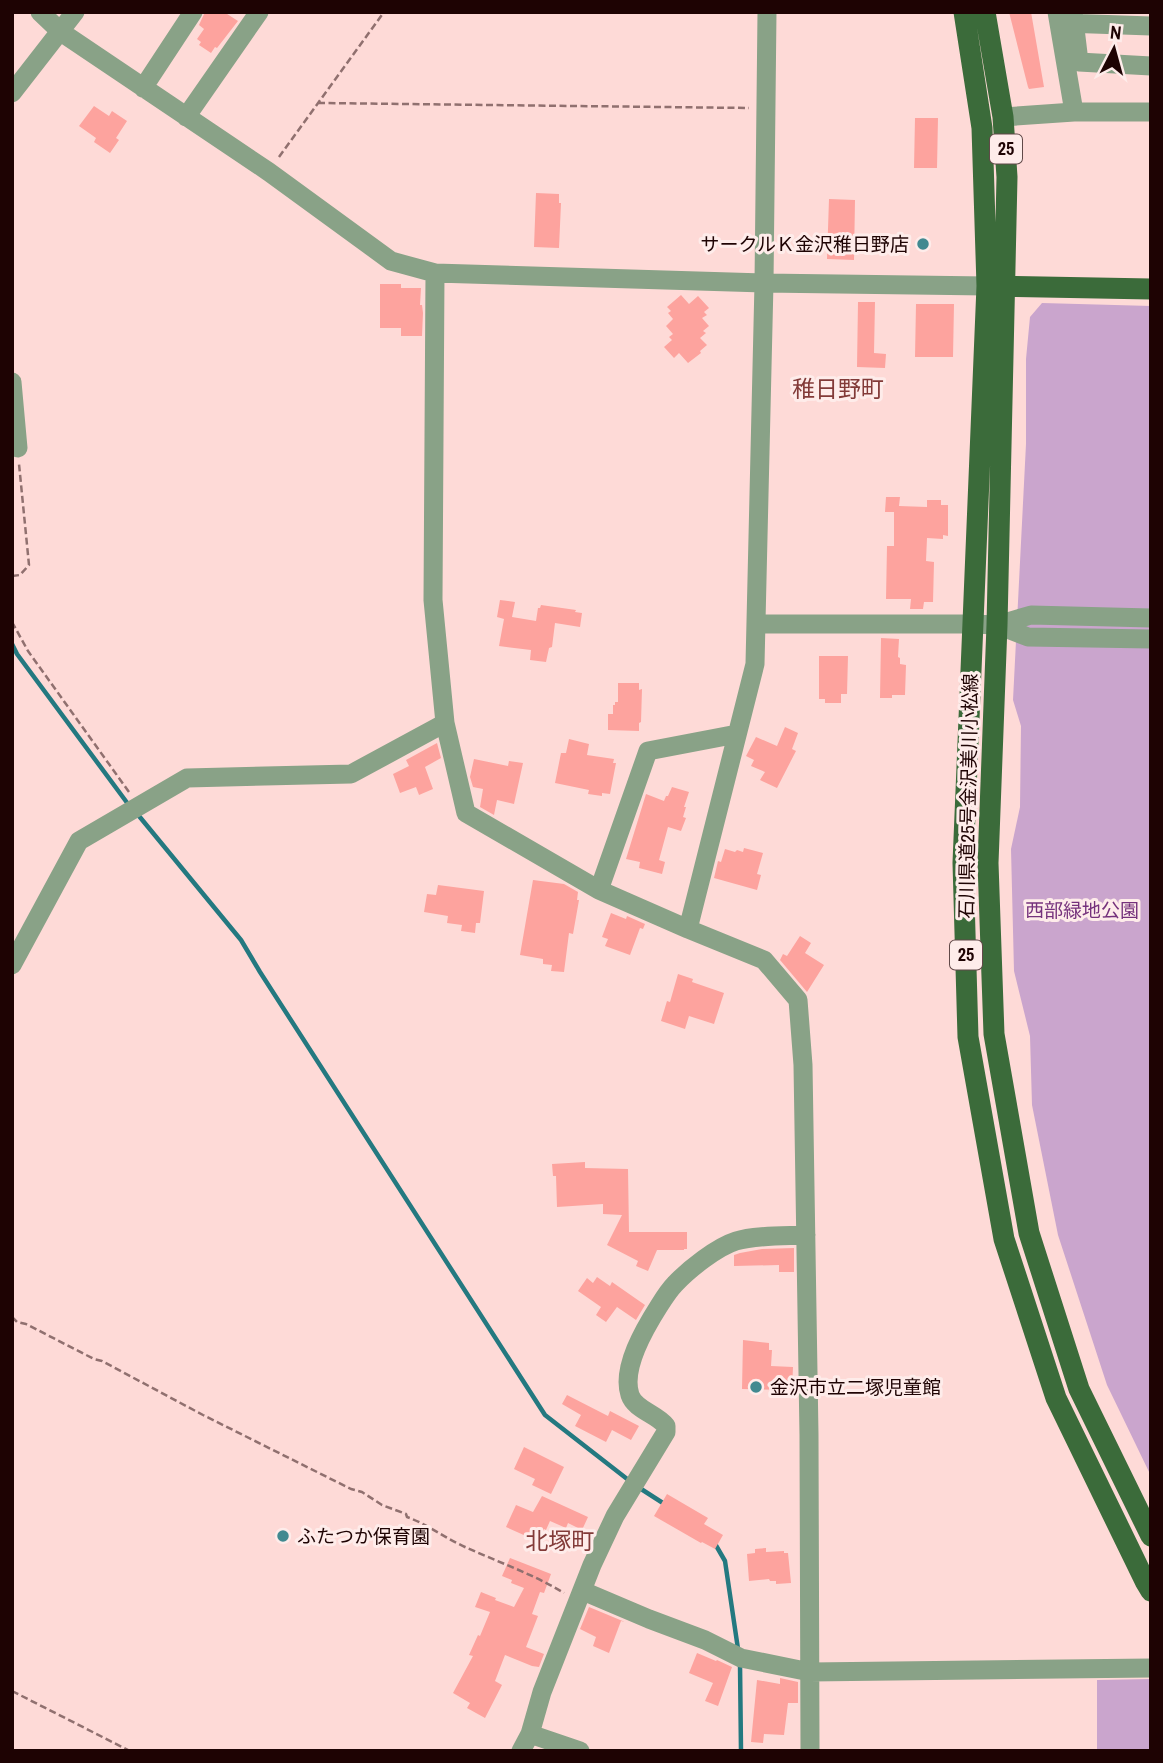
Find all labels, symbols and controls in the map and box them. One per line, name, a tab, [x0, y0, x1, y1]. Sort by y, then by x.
north arrow	[1079, 14, 1149, 84]
text: N	[1109, 19, 1123, 46]
road number: 25	[990, 134, 1022, 164]
place label: サークルＫ金沢稚日野店	[701, 231, 909, 257]
marker: サークルＫ金沢稚日野店	[915, 236, 931, 252]
district label: 稚日野町	[792, 373, 884, 404]
street label: 石川県道25号金沢美川小松線	[953, 673, 983, 919]
park label: 西部緑地公園	[1025, 897, 1139, 923]
road number: 25	[950, 940, 982, 970]
place label: 金沢市立二塚児童館	[770, 1374, 941, 1400]
marker: 金沢市立二塚児童館	[748, 1379, 764, 1395]
place label: ふたつか保育園	[297, 1523, 430, 1549]
district label: 北塚町	[526, 1525, 595, 1556]
marker: ふたつか保育園	[275, 1528, 291, 1544]

